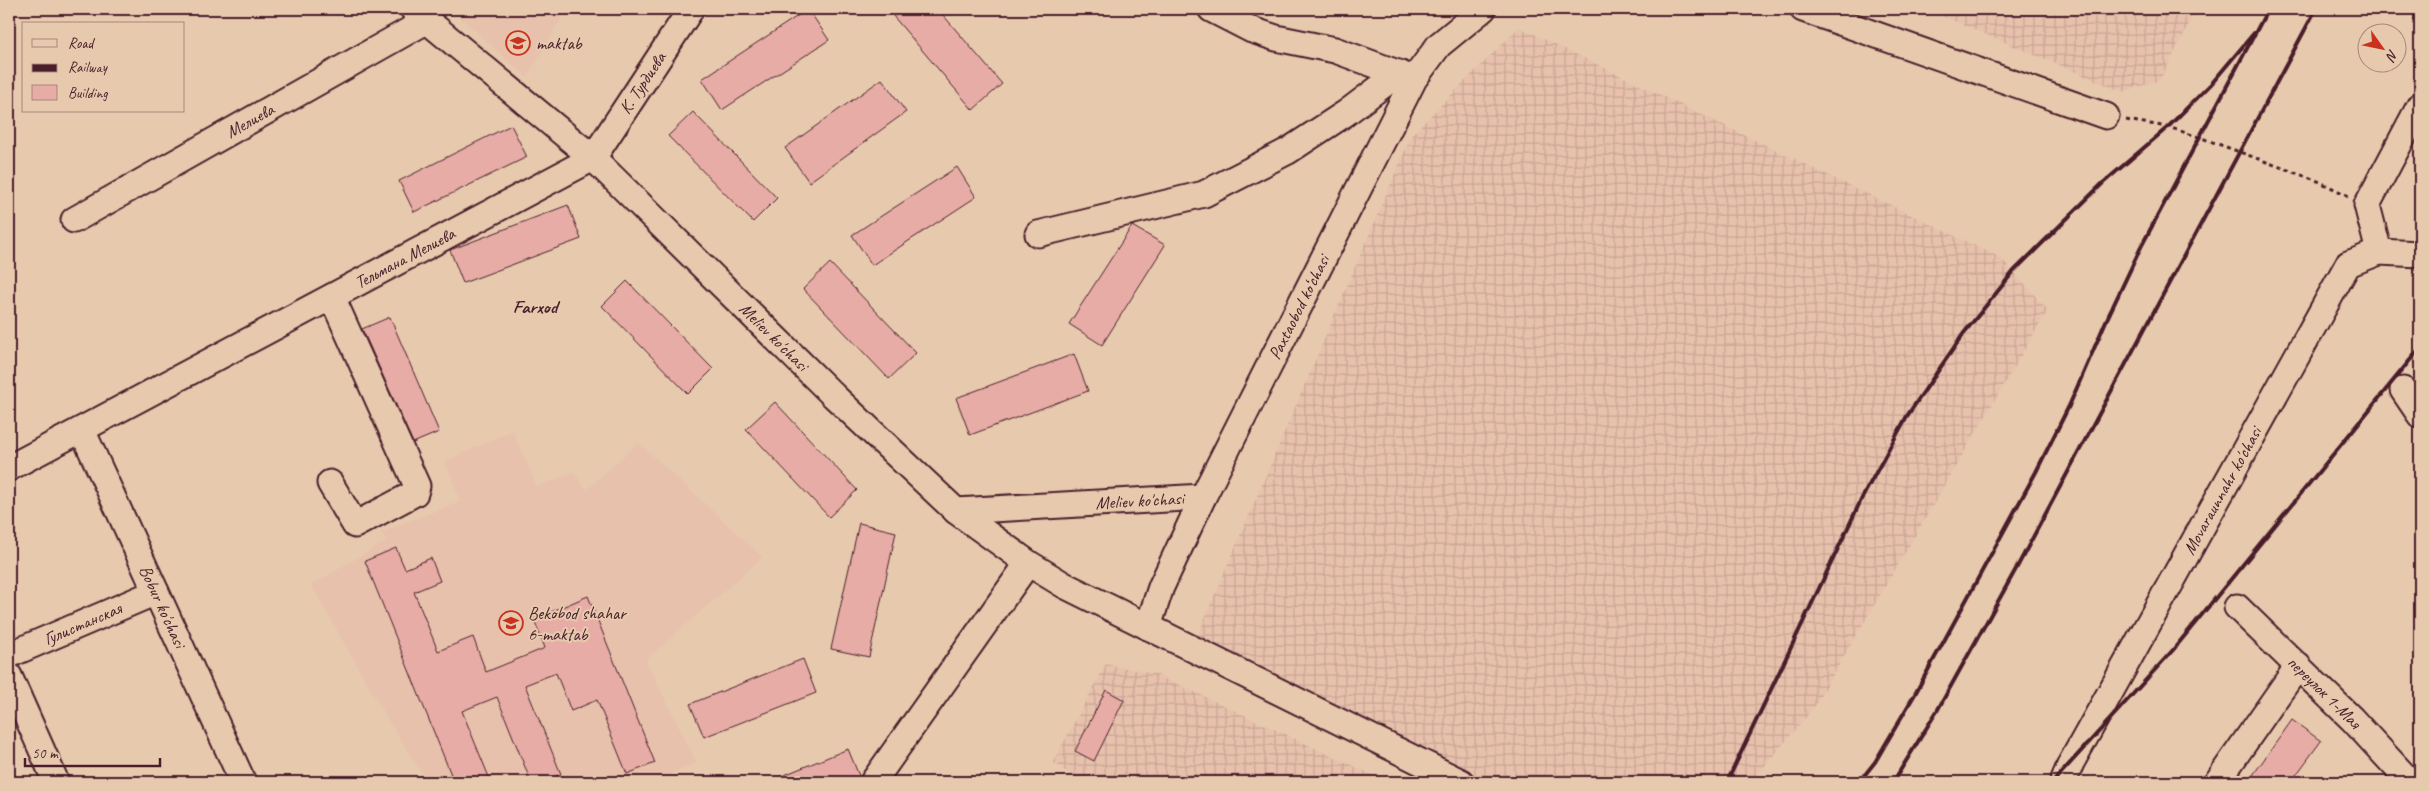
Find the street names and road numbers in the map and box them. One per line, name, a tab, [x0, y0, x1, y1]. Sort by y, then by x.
street label: К. Турдиева	[614, 47, 671, 118]
street label: Мелиева	[222, 98, 279, 143]
street label: Тельмана Мелиева	[351, 222, 460, 294]
street label: Paxtaobod ko‘chasi	[1263, 249, 1335, 363]
street label: Meliev ko'chasi	[735, 298, 815, 378]
street label: Movaraunnahr ko'chasi	[2178, 421, 2268, 558]
street label: Meliev ko'chasi	[1095, 487, 1187, 514]
street label: Bobur ko'chasi	[134, 562, 192, 653]
street label: Гулистанская	[40, 597, 126, 650]
street label: переулок 1-Мая	[2283, 651, 2367, 734]

